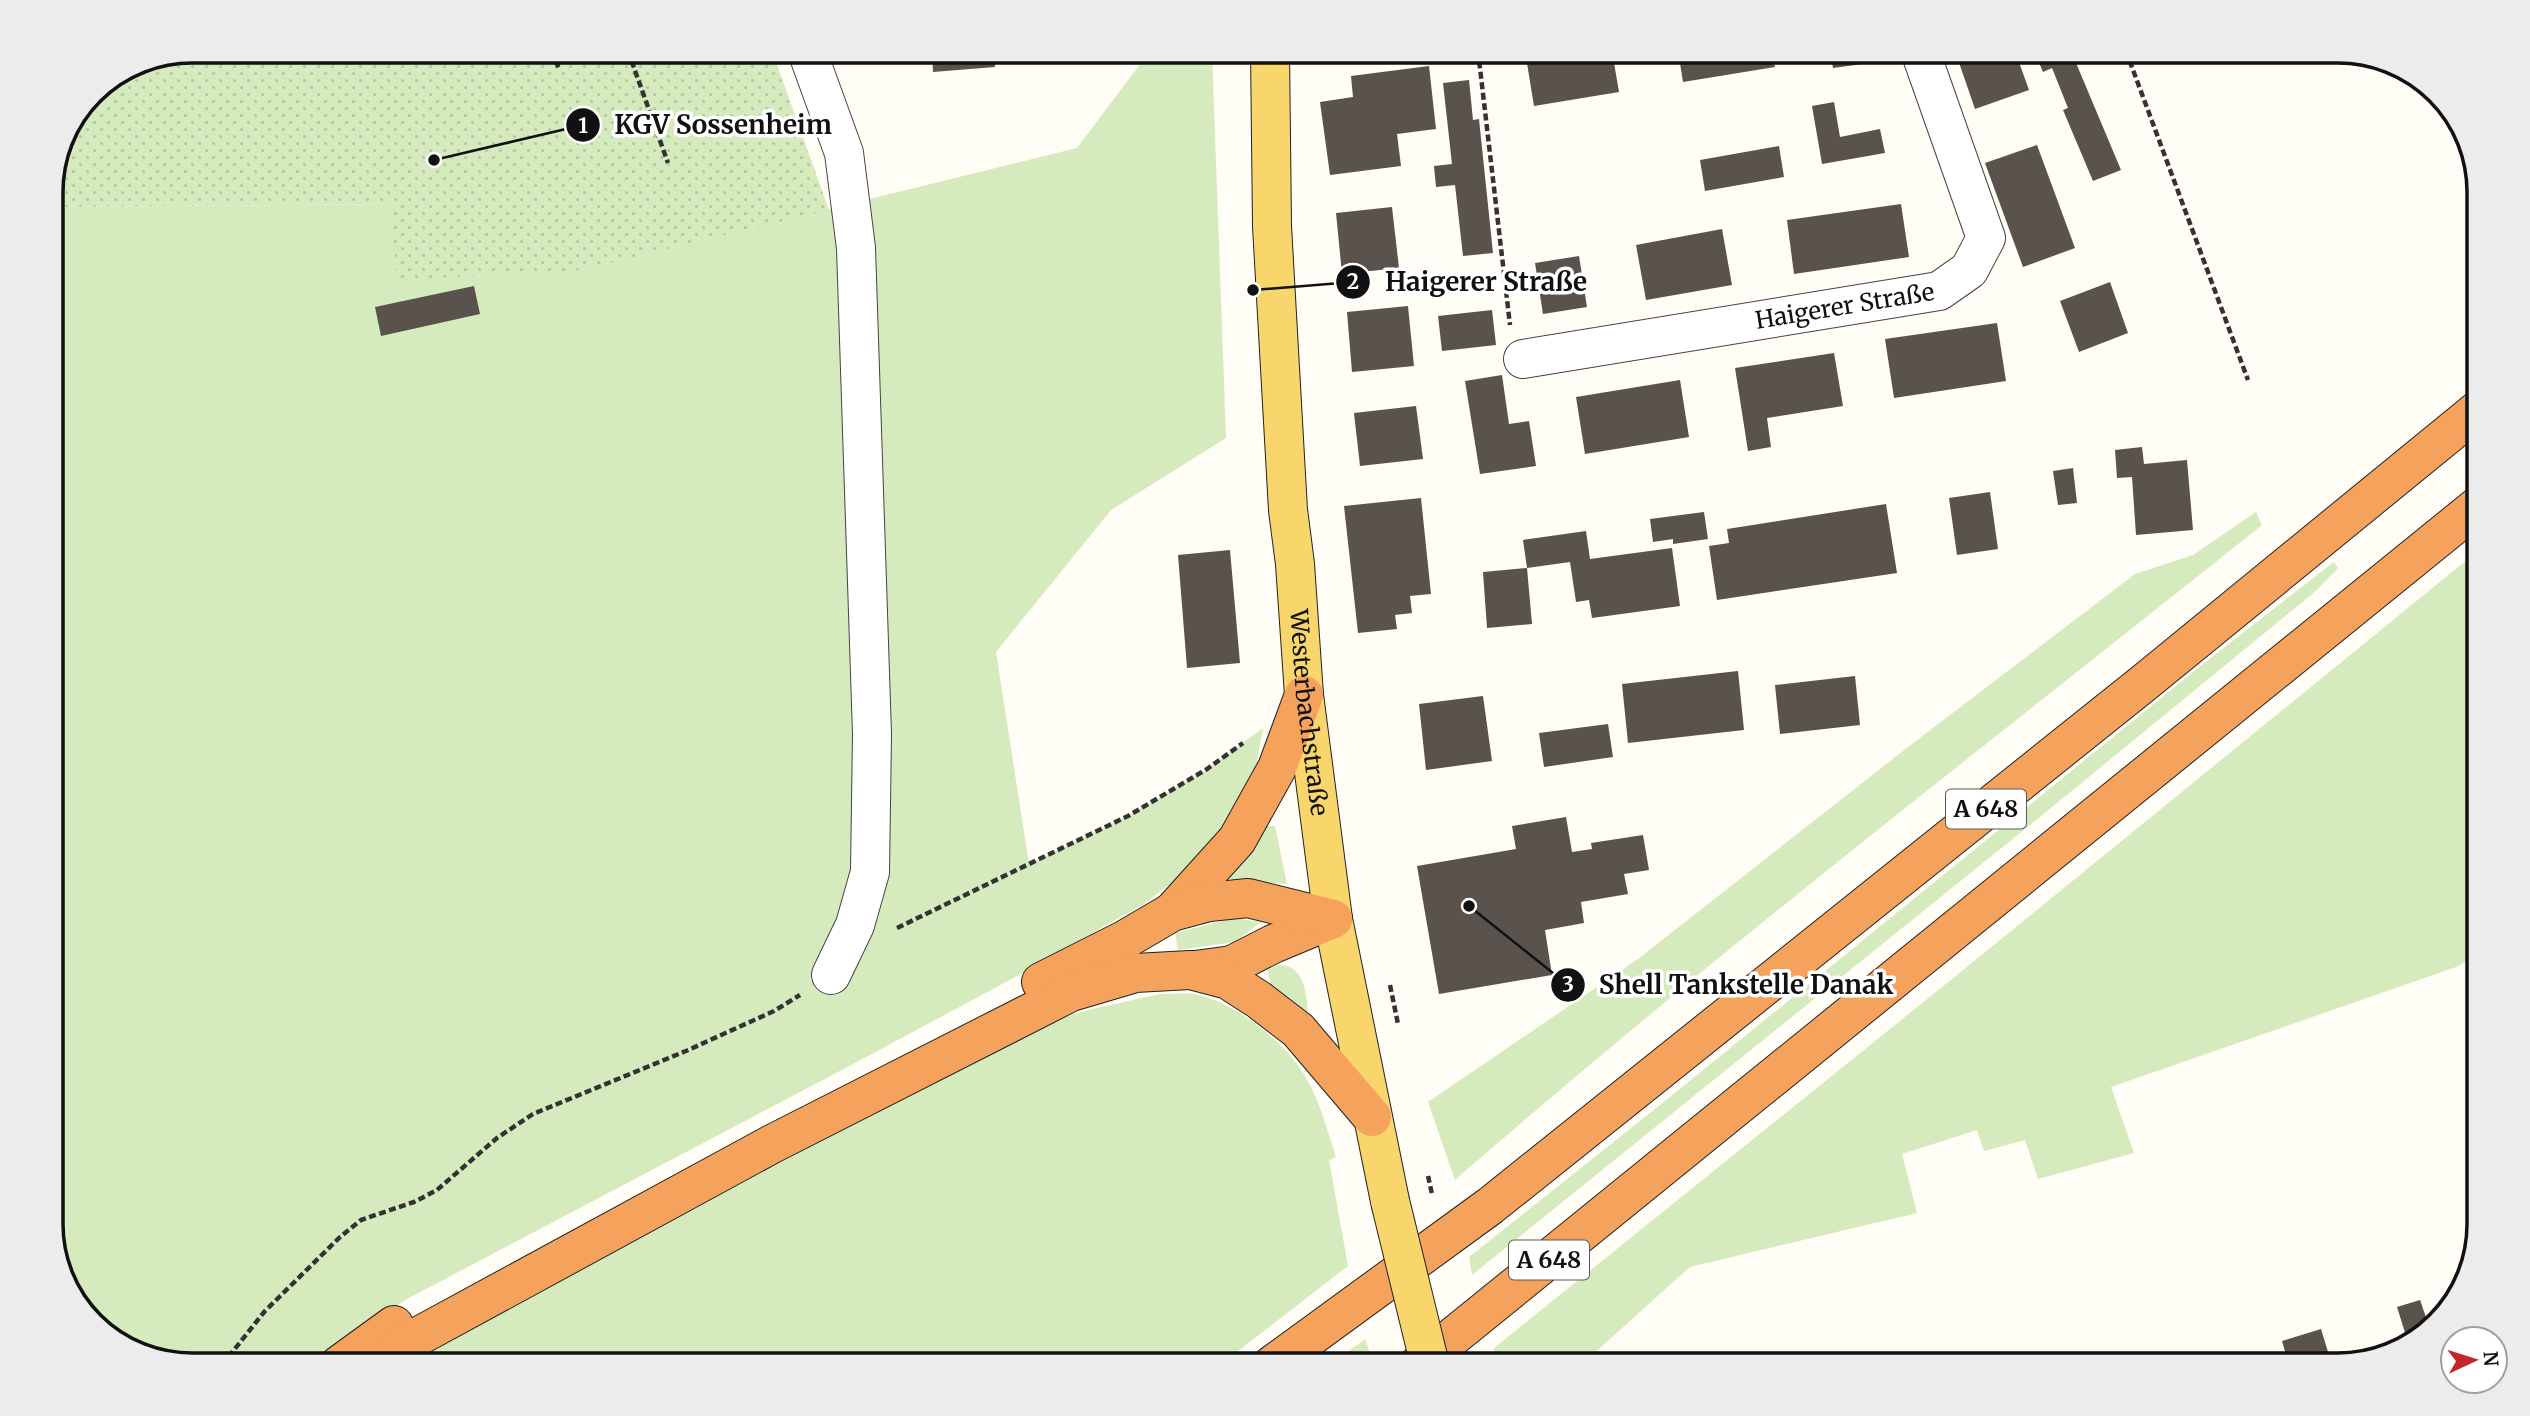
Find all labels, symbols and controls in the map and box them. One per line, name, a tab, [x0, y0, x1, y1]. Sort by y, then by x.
callout: KGV Sossenheim	[565, 102, 846, 149]
text: KGV Sossenheim	[614, 108, 832, 141]
text: 1	[578, 112, 588, 139]
callout: Haigerer Straße	[1336, 258, 1601, 305]
text: Haigerer Straße	[1385, 265, 1587, 298]
text: 2	[1347, 268, 1359, 295]
street label: Haigerer Straße	[1753, 276, 1937, 336]
street label: Westerbachstraße	[1283, 607, 1335, 818]
road number: A 648	[1946, 790, 2026, 828]
callout: Shell Tankstelle Danak	[1550, 961, 1908, 1008]
text: Shell Tankstelle Danak	[1599, 968, 1893, 1001]
text: 3	[1562, 971, 1574, 998]
road number: A 648	[1509, 1240, 1589, 1280]
north arrow	[2439, 1325, 2509, 1395]
text: N	[2478, 1350, 2503, 1367]

